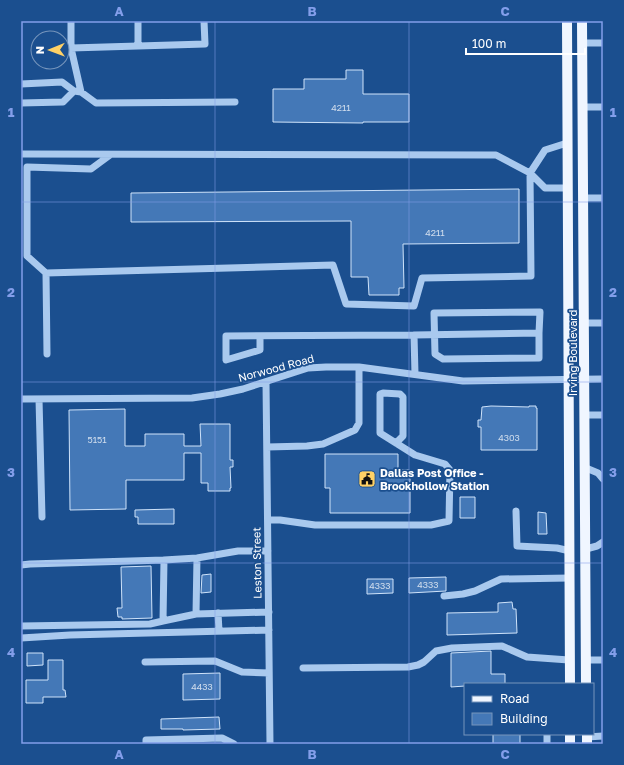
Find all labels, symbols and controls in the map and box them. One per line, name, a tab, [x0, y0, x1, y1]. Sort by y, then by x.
text: A	[114, 3, 124, 19]
text: B	[307, 3, 317, 19]
text: C	[500, 3, 510, 19]
north arrow	[30, 30, 70, 70]
scale bar	[466, 30, 585, 56]
text: 100 m	[472, 36, 506, 51]
text: N	[33, 46, 46, 54]
house number: 4211	[331, 102, 351, 113]
text: 1	[8, 104, 15, 120]
text: 1	[610, 104, 617, 120]
house number: 4211	[425, 227, 445, 238]
text: 2	[7, 284, 15, 300]
text: 2	[609, 284, 617, 300]
street label: Irving Boulevard	[566, 310, 579, 396]
street label: Norwood Road	[237, 351, 315, 384]
house number: 4303	[498, 432, 520, 443]
house number: 5151	[87, 434, 107, 445]
text: 3	[7, 464, 15, 480]
text: 3	[609, 464, 617, 480]
place label: Dallas Post Office - Brookhollow Station	[380, 466, 490, 492]
public building icon: Dallas Post Office - Brookhollow Station	[357, 469, 377, 489]
street label: Leston Street	[249, 527, 264, 599]
house number: 4333	[417, 579, 439, 590]
house number: 4333	[369, 580, 391, 591]
text: 4	[7, 644, 15, 660]
text: 4	[609, 644, 617, 660]
house number: 4433	[191, 681, 213, 692]
legend	[464, 683, 594, 735]
text: Road	[500, 691, 529, 706]
text: Building	[500, 711, 548, 726]
text: A	[114, 746, 124, 762]
text: B	[307, 746, 317, 762]
text: C	[500, 746, 510, 762]

